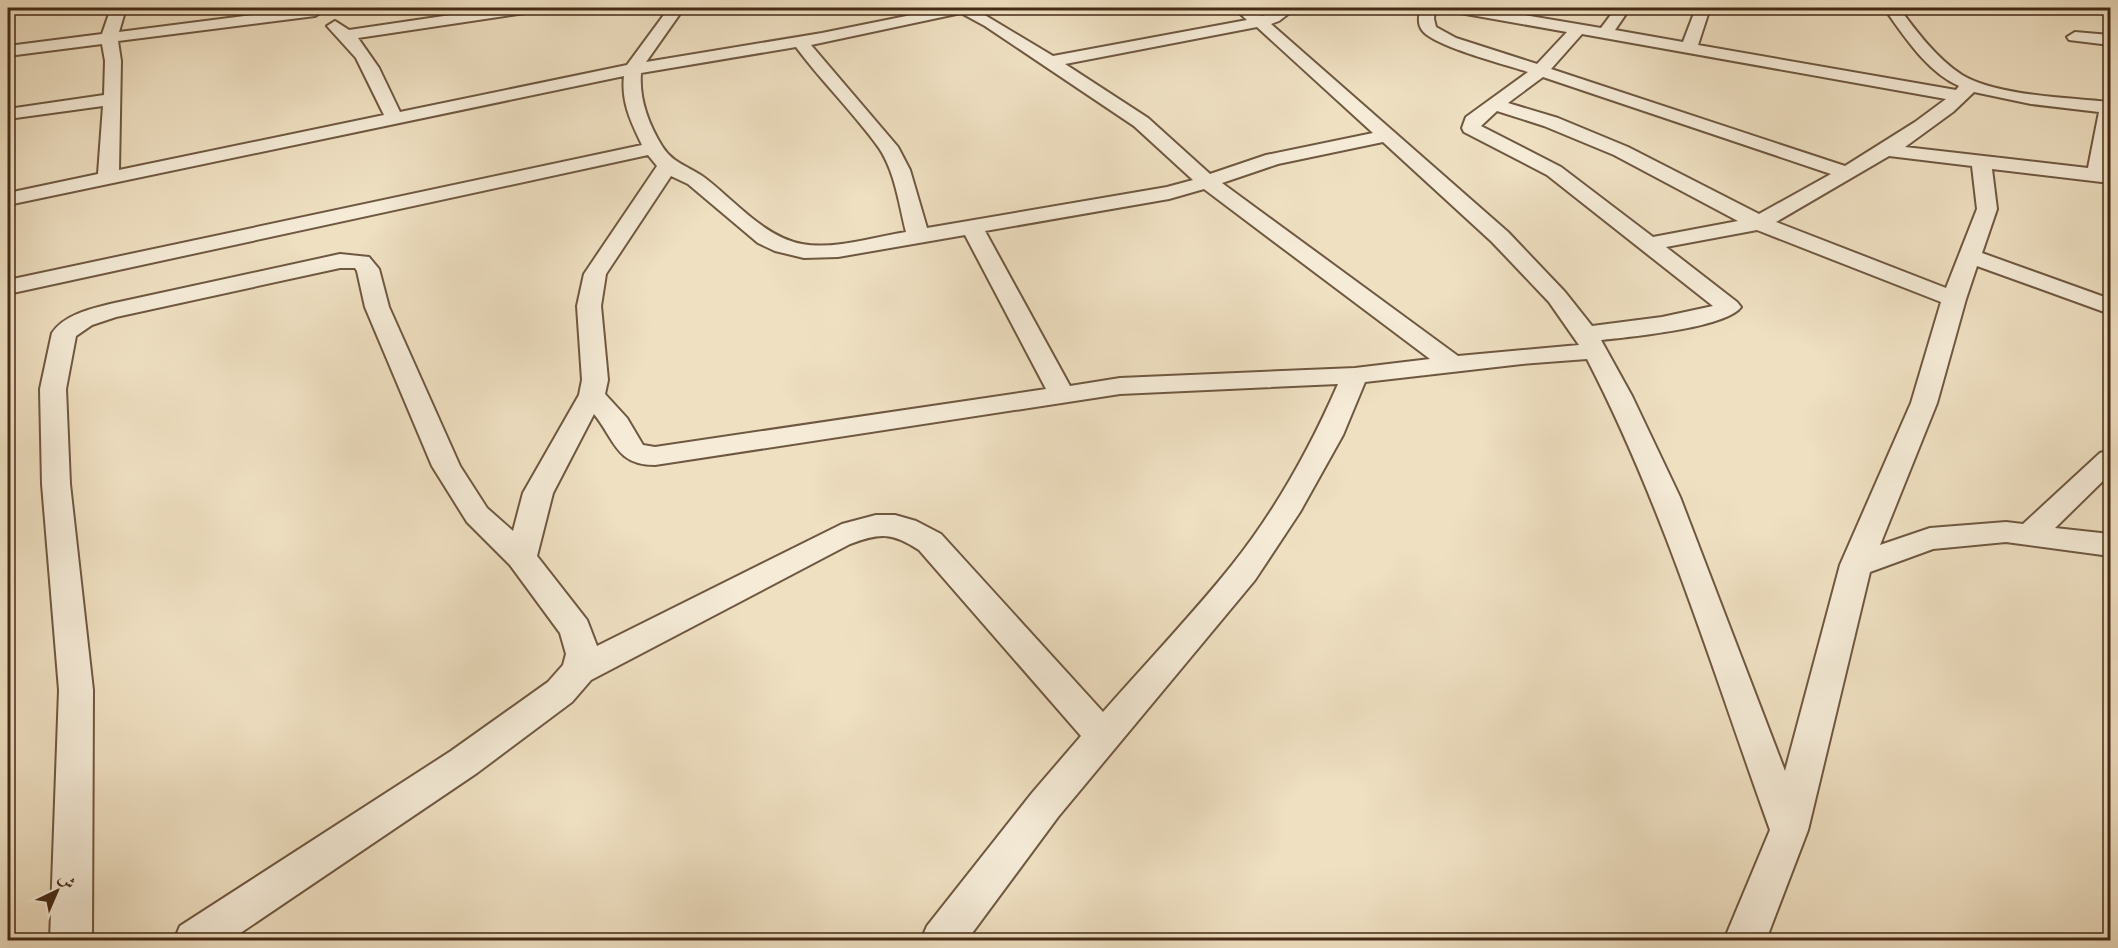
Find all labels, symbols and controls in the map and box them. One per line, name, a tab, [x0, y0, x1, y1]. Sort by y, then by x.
north arrow	[27, 861, 87, 921]
text: ش	[54, 868, 79, 894]

